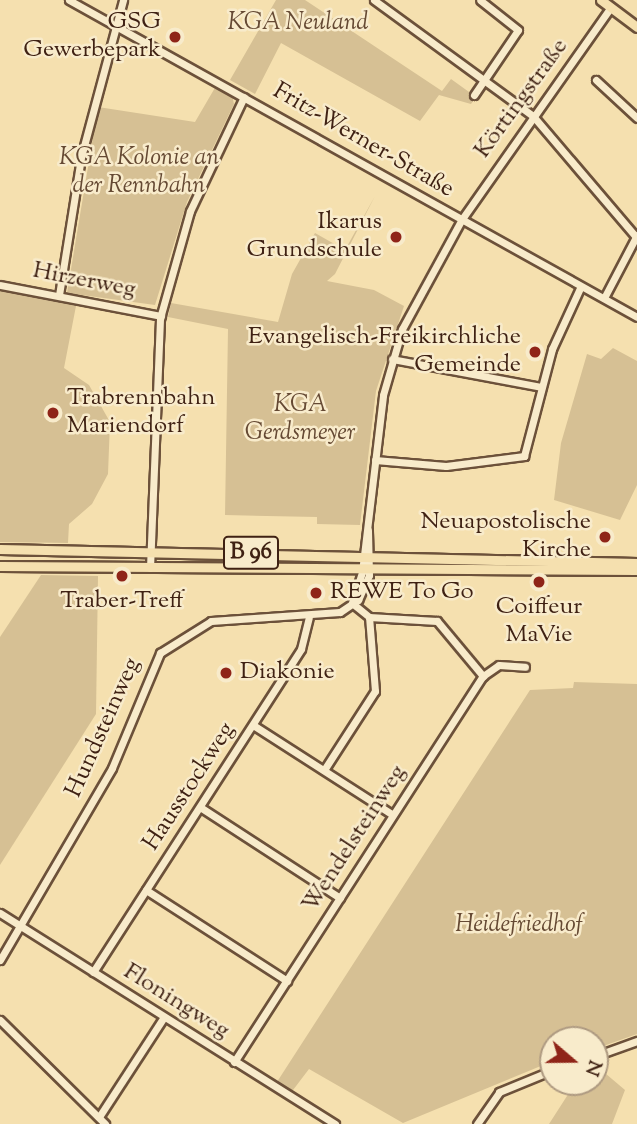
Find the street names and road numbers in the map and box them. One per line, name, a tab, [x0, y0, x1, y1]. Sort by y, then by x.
street label: Körtingstraße	[469, 34, 575, 164]
street label: Fritz-Werner-Straße	[267, 77, 459, 205]
street label: Hirzerweg	[30, 257, 138, 305]
road number: B 96	[223, 534, 279, 572]
street label: Hundsteinweg	[60, 654, 148, 802]
street label: Hausstockweg	[138, 717, 242, 857]
street label: Wendelsteinweg	[297, 760, 413, 918]
street label: Floningweg	[118, 958, 234, 1046]

